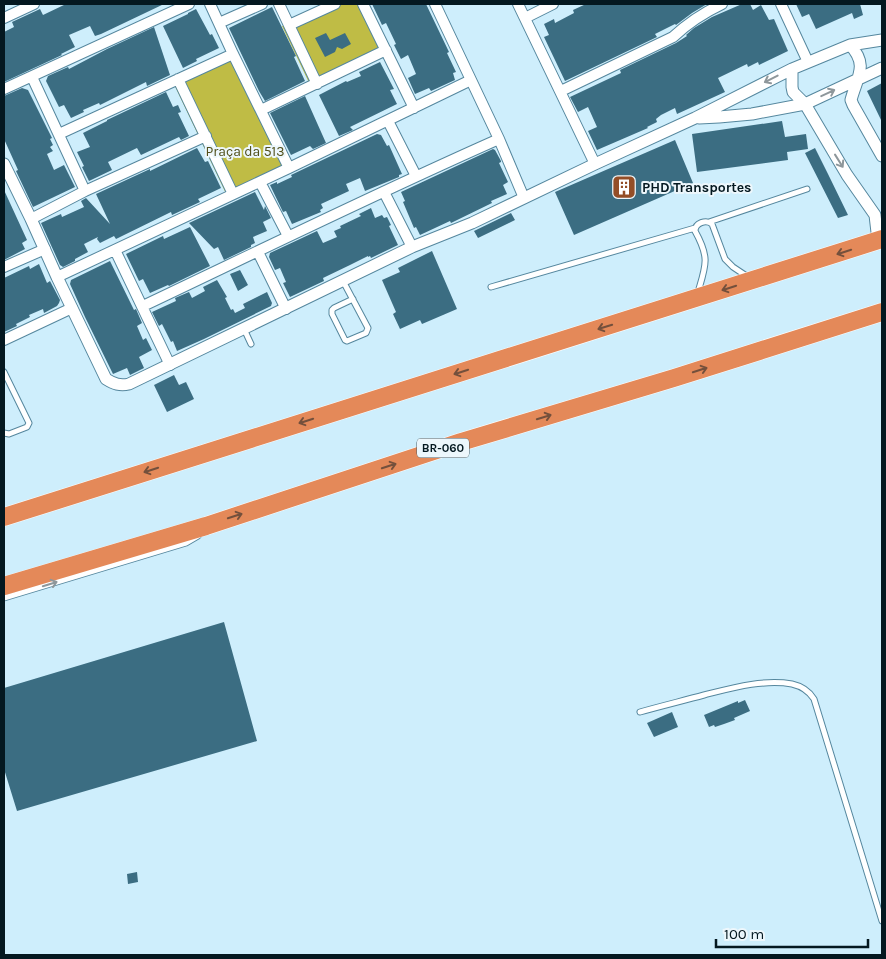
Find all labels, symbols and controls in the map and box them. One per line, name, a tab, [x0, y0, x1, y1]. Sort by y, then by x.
one-way arrow	[764, 75, 779, 84]
one-way arrow	[820, 88, 835, 98]
park label: Praça da 513	[206, 143, 284, 160]
one-way arrow	[834, 154, 844, 168]
building icon: PHD Transportes	[611, 174, 637, 200]
place label: PHD Transportes	[642, 179, 752, 196]
one-way arrow	[836, 247, 852, 257]
one-way arrow	[721, 283, 737, 293]
one-way arrow	[597, 323, 613, 333]
one-way arrow	[691, 365, 707, 374]
one-way arrow	[453, 368, 469, 378]
one-way arrow	[536, 412, 552, 422]
one-way arrow	[298, 417, 314, 427]
road number: BR-060	[417, 438, 469, 458]
one-way arrow	[381, 460, 397, 470]
one-way arrow	[143, 466, 159, 476]
one-way arrow	[227, 511, 243, 521]
one-way arrow	[42, 579, 58, 589]
scale bar	[716, 916, 868, 948]
text: 100 m	[724, 925, 764, 943]

